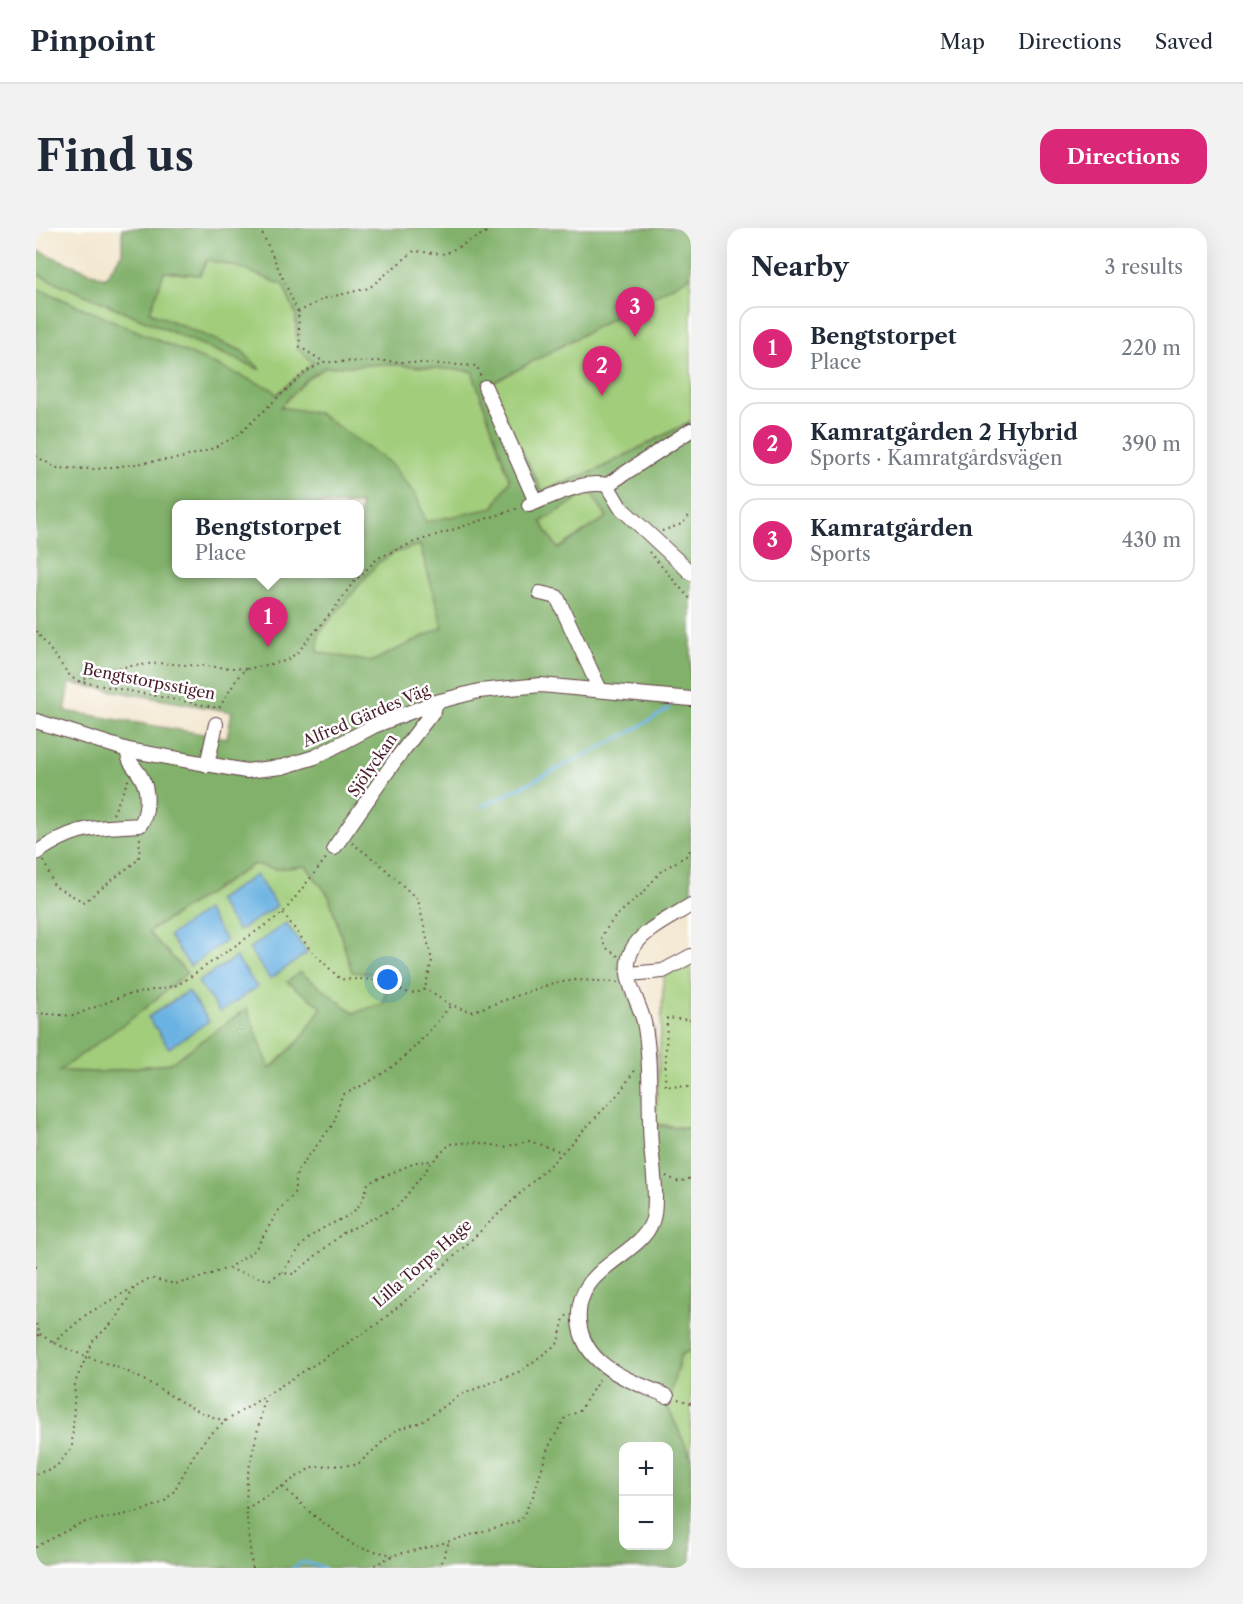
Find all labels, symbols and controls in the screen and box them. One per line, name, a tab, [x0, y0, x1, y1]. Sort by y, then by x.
text: Pinpoint	[30, 24, 155, 58]
text: Map	[940, 29, 985, 54]
text: Directions	[1018, 29, 1122, 54]
text: Saved	[1155, 29, 1213, 54]
button: Directions	[1040, 129, 1207, 184]
text: Find us	[36, 130, 194, 182]
text: Nearby	[751, 251, 849, 283]
text: 3 results	[1105, 255, 1183, 279]
pin: 3	[616, 288, 654, 337]
text: Bengtstorpet	[810, 323, 957, 350]
text: 1	[768, 336, 777, 360]
text: 220 m	[1121, 336, 1181, 360]
pin: 2	[582, 346, 622, 396]
text: Place	[810, 350, 861, 374]
text: Kamratgården 2 Hybrid	[810, 419, 1078, 446]
text: 2	[767, 432, 778, 456]
text: 390 m	[1122, 432, 1181, 456]
text: Sports · Kamratgårdsvägen	[810, 446, 1063, 470]
popup	[172, 500, 364, 578]
text: Bengtstorpet	[195, 514, 341, 541]
text: Kamratgården	[810, 515, 973, 542]
text: 3	[767, 528, 778, 552]
text: 430 m	[1122, 528, 1181, 552]
text: Place	[195, 541, 246, 565]
text: Sports	[810, 542, 871, 566]
pin: 1	[248, 598, 288, 647]
street label: Bengtstorpsstigen	[81, 658, 217, 704]
street label: Alfred Gärdes Väg	[298, 679, 433, 751]
street label: Sjölyckan	[343, 729, 401, 801]
your location	[373, 965, 402, 994]
street label: Lilla Torps Hage	[369, 1215, 476, 1311]
map controls	[619, 1442, 673, 1550]
button: +	[619, 1442, 673, 1496]
button: −	[619, 1496, 673, 1550]

